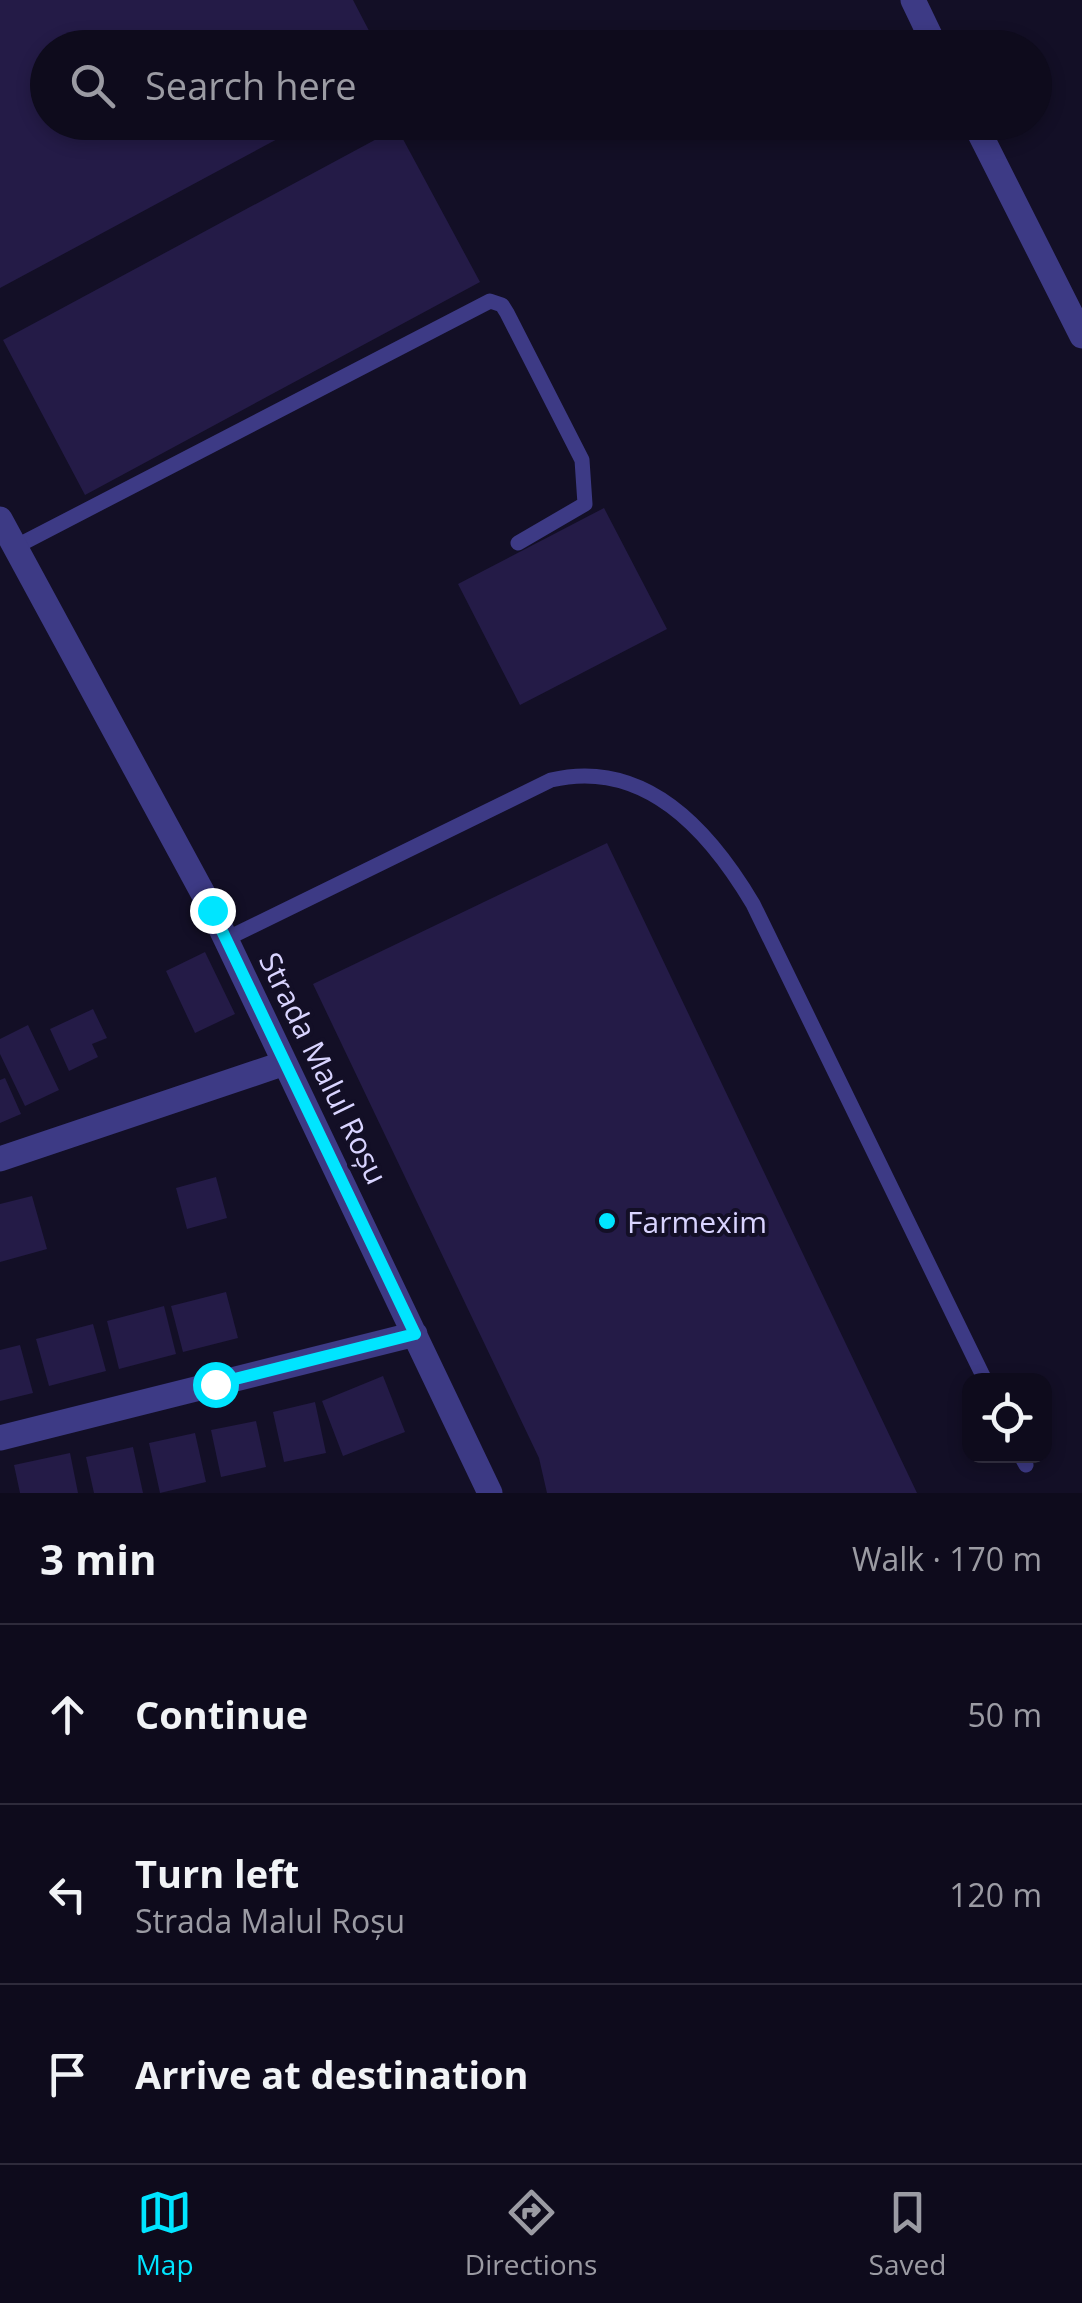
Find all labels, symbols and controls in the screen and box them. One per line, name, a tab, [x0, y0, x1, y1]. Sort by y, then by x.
search box	[30, 30, 1052, 140]
icon: search	[65, 58, 120, 113]
text: Search here	[145, 59, 357, 111]
route end	[190, 888, 236, 934]
street label: Strada Malul Roșu	[250, 945, 398, 1191]
place label: Farmexim	[627, 1201, 767, 1242]
marker: Farmexim	[596, 1210, 618, 1232]
route start	[193, 1362, 239, 1408]
map controls	[962, 1373, 1052, 1463]
button: locate	[962, 1373, 1052, 1463]
text: 3 min	[40, 1530, 157, 1587]
text: Walk · 170 m	[852, 1537, 1042, 1580]
icon: ahead	[40, 1687, 95, 1742]
text: Continue	[135, 1688, 308, 1740]
text: 50 m	[967, 1693, 1042, 1736]
text: Turn left	[135, 1847, 299, 1899]
icon: left	[40, 1867, 95, 1922]
text: 120 m	[949, 1873, 1042, 1916]
text: Strada Malul Roșu	[135, 1899, 405, 1942]
icon: arrive	[40, 2047, 95, 2102]
text: Arrive at destination	[135, 2048, 529, 2100]
tab: Map	[136, 2185, 194, 2283]
tab: Directions	[465, 2185, 597, 2283]
tab: Saved	[869, 2185, 946, 2283]

